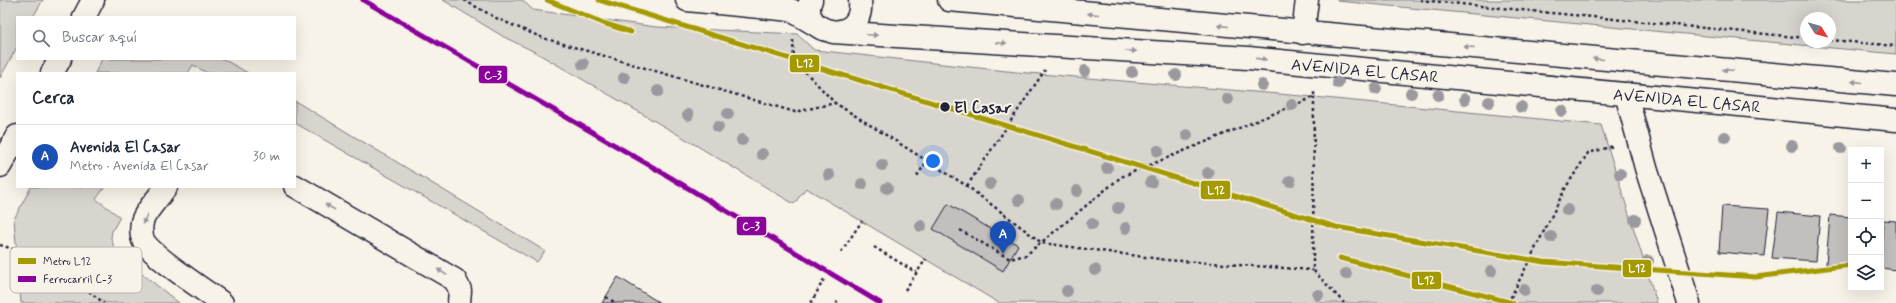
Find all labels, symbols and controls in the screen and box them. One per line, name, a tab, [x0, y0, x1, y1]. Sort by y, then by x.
one-way arrow	[1087, 11, 1099, 18]
north arrow	[1800, 12, 1836, 48]
search box	[16, 16, 296, 60]
one-way arrow	[1217, 22, 1229, 29]
icon: search	[30, 27, 52, 49]
text: Buscar aquí	[62, 28, 137, 48]
one-way arrow	[866, 31, 878, 38]
one-way arrow	[995, 39, 1007, 46]
one-way arrow	[1463, 44, 1475, 51]
one-way arrow	[1125, 47, 1137, 54]
line badge: L12	[789, 54, 820, 73]
street label: AVENIDA EL CASAR	[1290, 55, 1440, 88]
one-way arrow	[1255, 56, 1267, 63]
one-way arrow	[1592, 56, 1604, 62]
text: L12	[796, 57, 814, 71]
line badge: C-3	[478, 65, 508, 84]
one-way arrow	[1722, 67, 1734, 74]
text: C-3	[484, 69, 502, 83]
one-way arrow	[1851, 79, 1863, 85]
street label: AVENIDA EL CASAR	[1612, 85, 1762, 118]
text: Cerca	[32, 87, 75, 109]
place label: El Casar	[954, 98, 1012, 119]
marker: El Casar	[938, 100, 952, 114]
text: Avenida El Casar	[70, 138, 181, 158]
map controls	[1848, 147, 1884, 291]
button: +	[1848, 147, 1884, 183]
text: A	[41, 148, 49, 165]
text: 30 m	[253, 148, 280, 165]
your location	[923, 151, 943, 171]
text: Metro · Avenida El Casar	[70, 158, 209, 175]
line badge: L12	[1200, 180, 1231, 200]
button: −	[1848, 183, 1884, 219]
text: L12	[1207, 184, 1225, 198]
one-way arrow	[324, 203, 336, 210]
one-way arrow	[142, 213, 148, 225]
line badge: C-3	[736, 216, 767, 236]
button: locate	[1848, 219, 1884, 255]
text: C-3	[742, 220, 760, 234]
pin: A	[990, 221, 1016, 254]
legend	[10, 247, 142, 293]
text: Metro L12	[43, 255, 91, 269]
button: layers	[1848, 255, 1884, 291]
line badge: L12	[1622, 259, 1652, 278]
text: L12	[1628, 262, 1646, 276]
one-way arrow	[437, 268, 447, 276]
line badge: L12	[1411, 271, 1442, 290]
text: Ferrocarril C-3	[43, 273, 112, 287]
text: L12	[1417, 274, 1435, 288]

